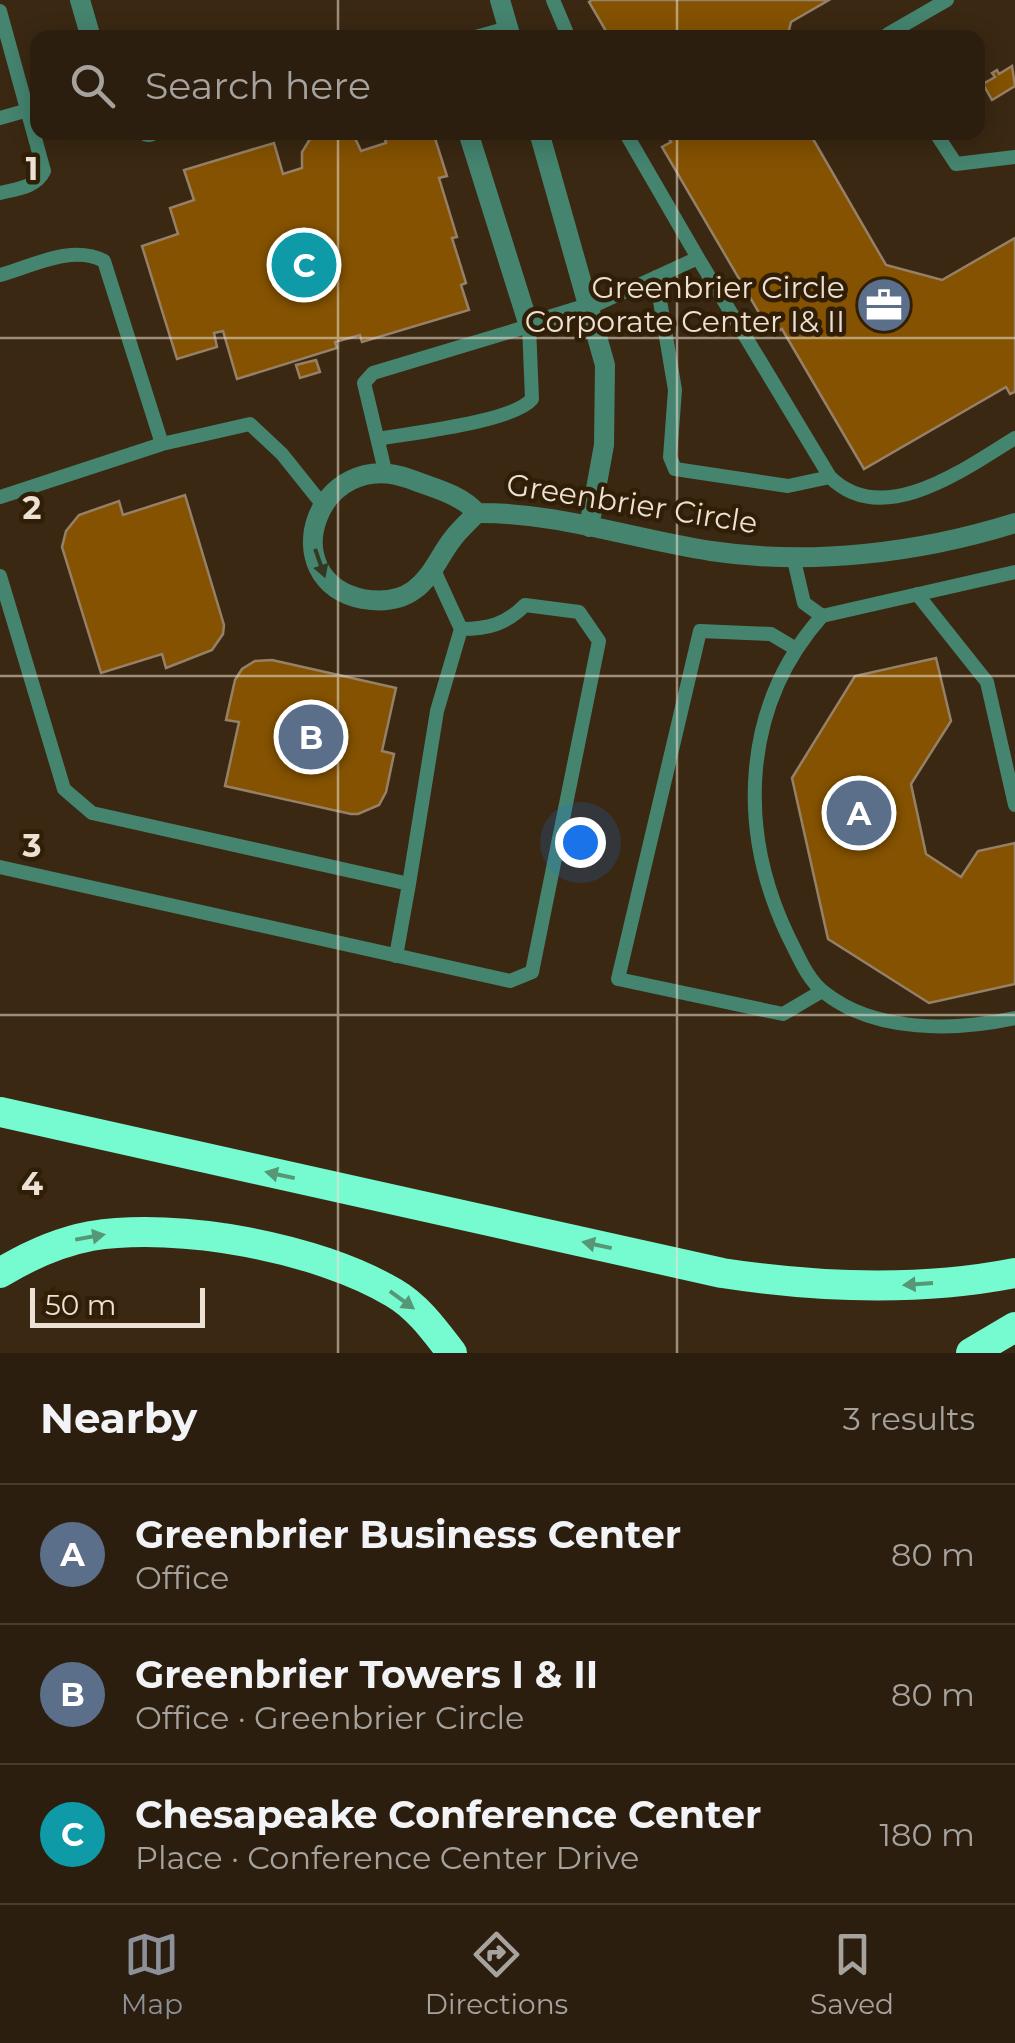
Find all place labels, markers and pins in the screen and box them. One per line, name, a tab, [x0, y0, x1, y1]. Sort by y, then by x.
pin: C	[272, 228, 336, 302]
place label: Greenbrier Circle Corporate Center I& II	[525, 269, 845, 340]
office icon: Greenbrier Circle Corporate Center I& II	[854, 275, 914, 335]
pin: B	[278, 700, 344, 774]
pin: A	[826, 776, 892, 850]

